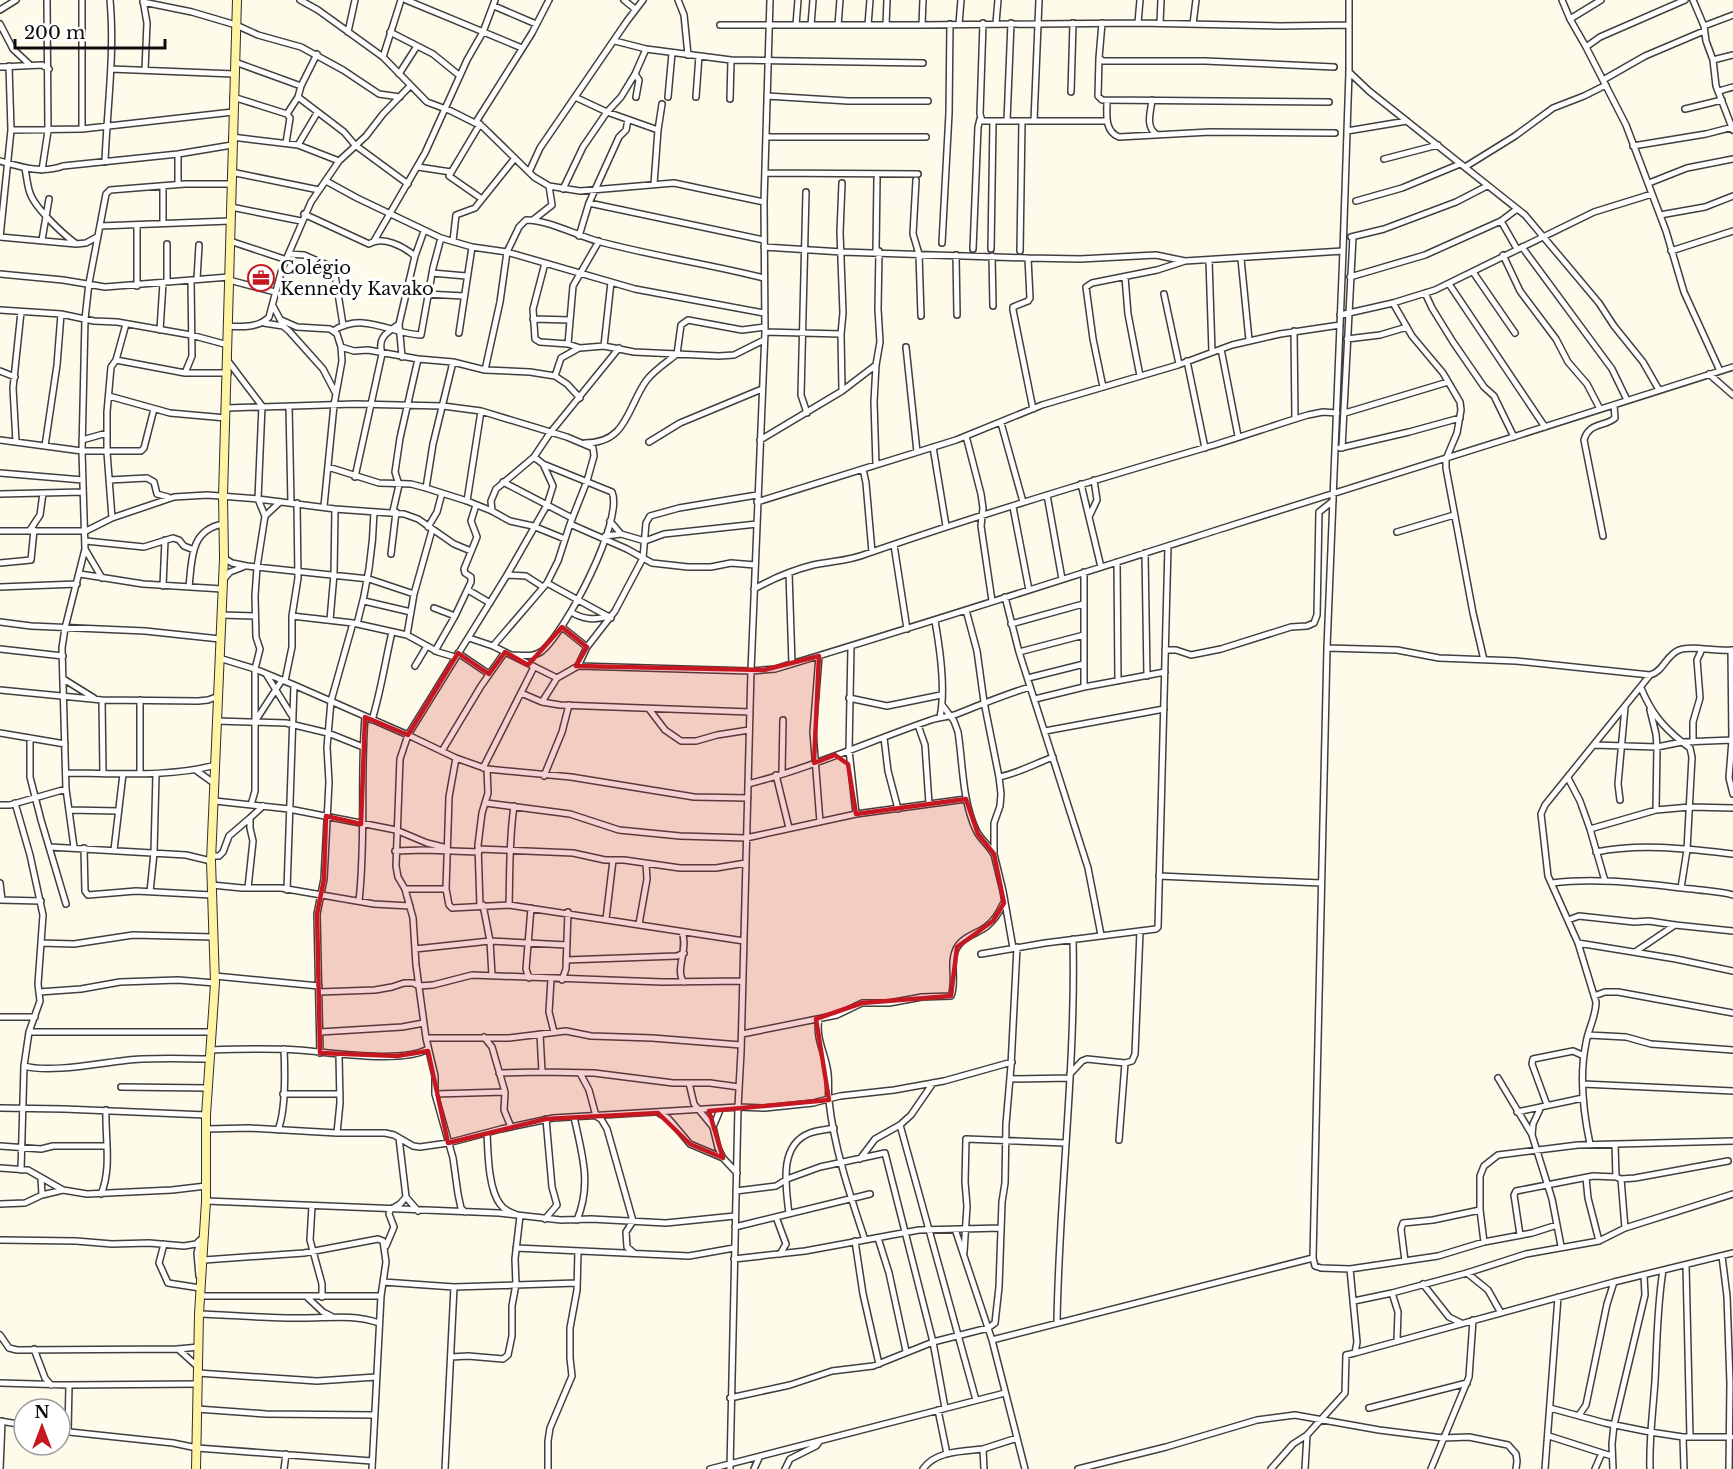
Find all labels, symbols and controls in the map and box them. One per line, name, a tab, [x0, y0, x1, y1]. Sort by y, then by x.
scale bar	[15, 12, 165, 50]
text: 200 m	[24, 22, 85, 44]
place label: Colégio Kennedy Kavako	[280, 257, 434, 300]
office icon: Colégio Kennedy Kavako	[246, 263, 276, 293]
north arrow	[12, 1397, 72, 1457]
text: N	[34, 1402, 50, 1422]

